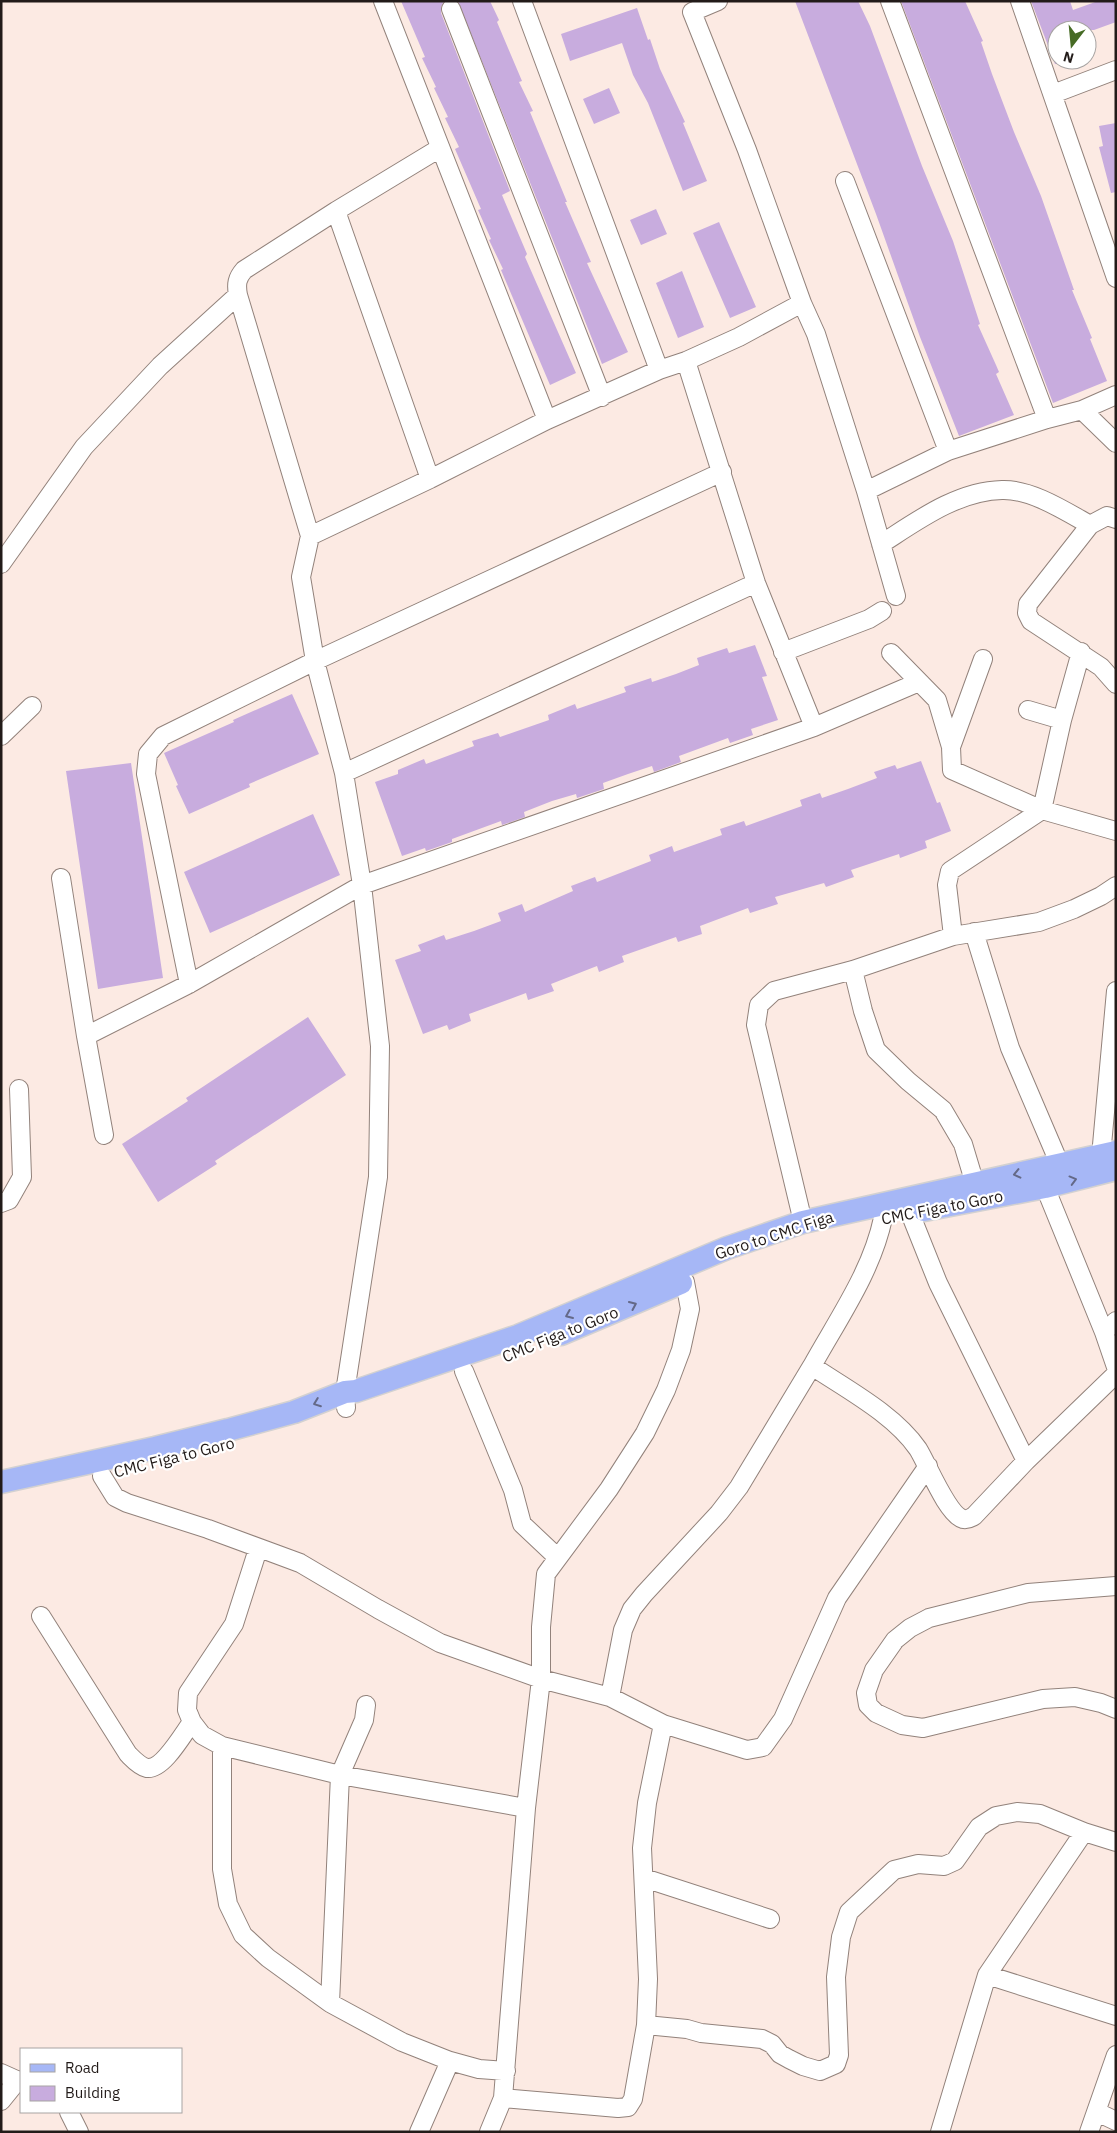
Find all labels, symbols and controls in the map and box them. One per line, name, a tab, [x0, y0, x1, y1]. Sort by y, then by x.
north arrow	[1047, 20, 1097, 70]
text: N	[1061, 47, 1076, 68]
one-way arrow	[1012, 1168, 1021, 1179]
one-way arrow	[1069, 1175, 1077, 1185]
street label: CMC Figa to Goro	[880, 1185, 1005, 1229]
street label: Goro to CMC Figa	[712, 1206, 836, 1264]
one-way arrow	[628, 1300, 637, 1311]
street label: CMC Figa to Goro	[499, 1302, 621, 1366]
one-way arrow	[565, 1309, 573, 1319]
one-way arrow	[313, 1397, 321, 1407]
street label: CMC Figa to Goro	[112, 1432, 236, 1482]
legend	[20, 2048, 182, 2113]
text: Road	[65, 2058, 100, 2077]
text: Building	[65, 2083, 120, 2102]

